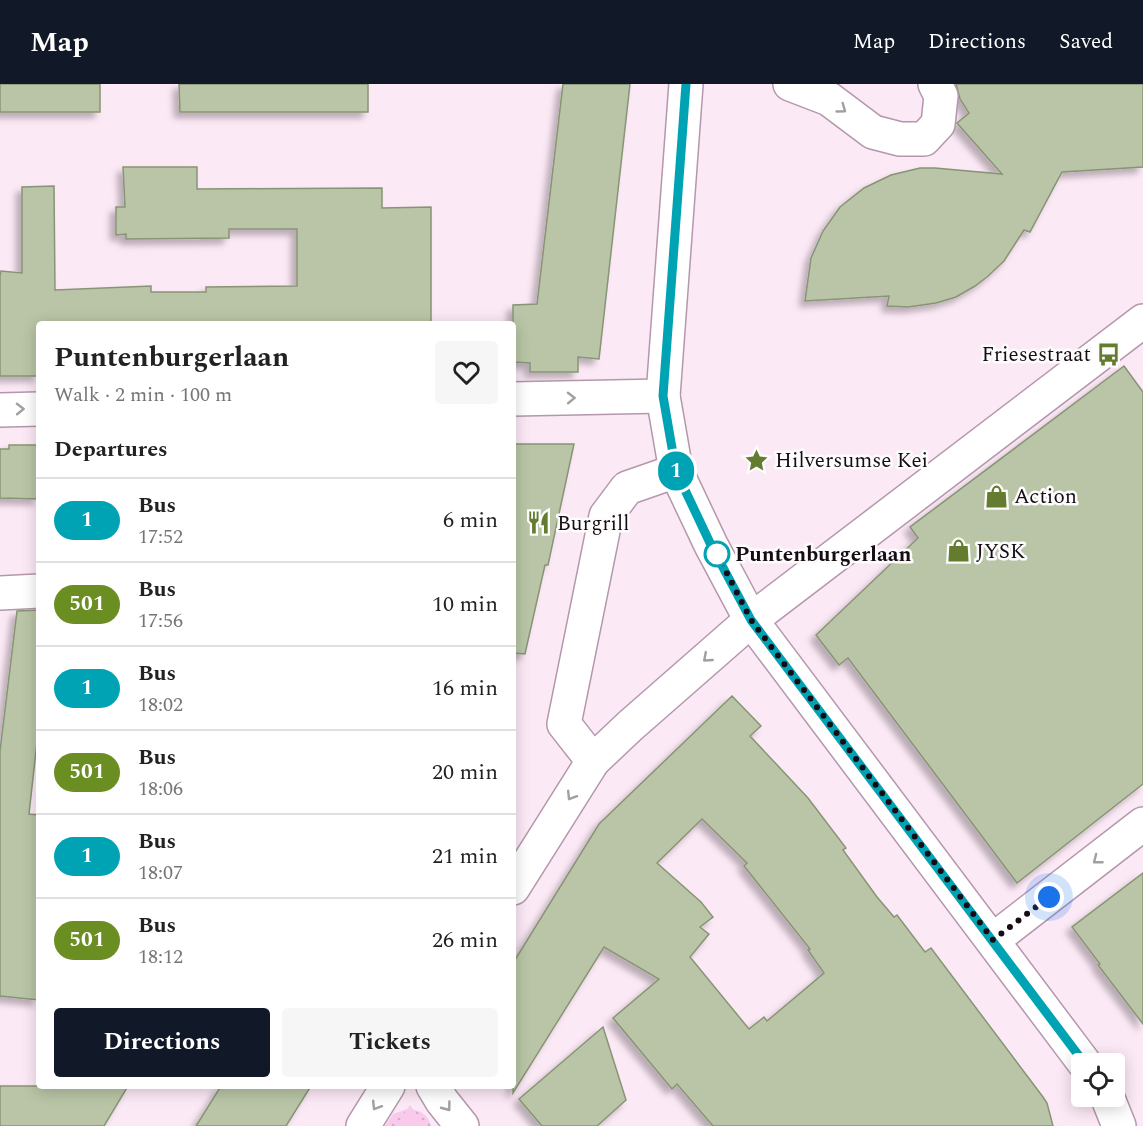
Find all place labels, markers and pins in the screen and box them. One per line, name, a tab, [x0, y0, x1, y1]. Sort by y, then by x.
place label: Friesestraat	[981, 339, 1091, 371]
bus stop icon: Friesestraat	[1096, 341, 1122, 367]
place label: Hilversumse Kei	[775, 445, 928, 477]
place icon: Hilversumse Kei	[744, 447, 770, 473]
place label: Action	[1014, 481, 1077, 513]
shop icon: Action	[983, 483, 1009, 509]
place label: Burgrill	[557, 508, 629, 540]
restaurant icon: Burgrill	[526, 510, 552, 536]
place label: JYSK	[976, 536, 1025, 568]
shop icon: JYSK	[945, 538, 971, 564]
place label: Puntenburgerlaan	[735, 539, 912, 571]
marker: Puntenburgerlaan	[704, 541, 730, 567]

